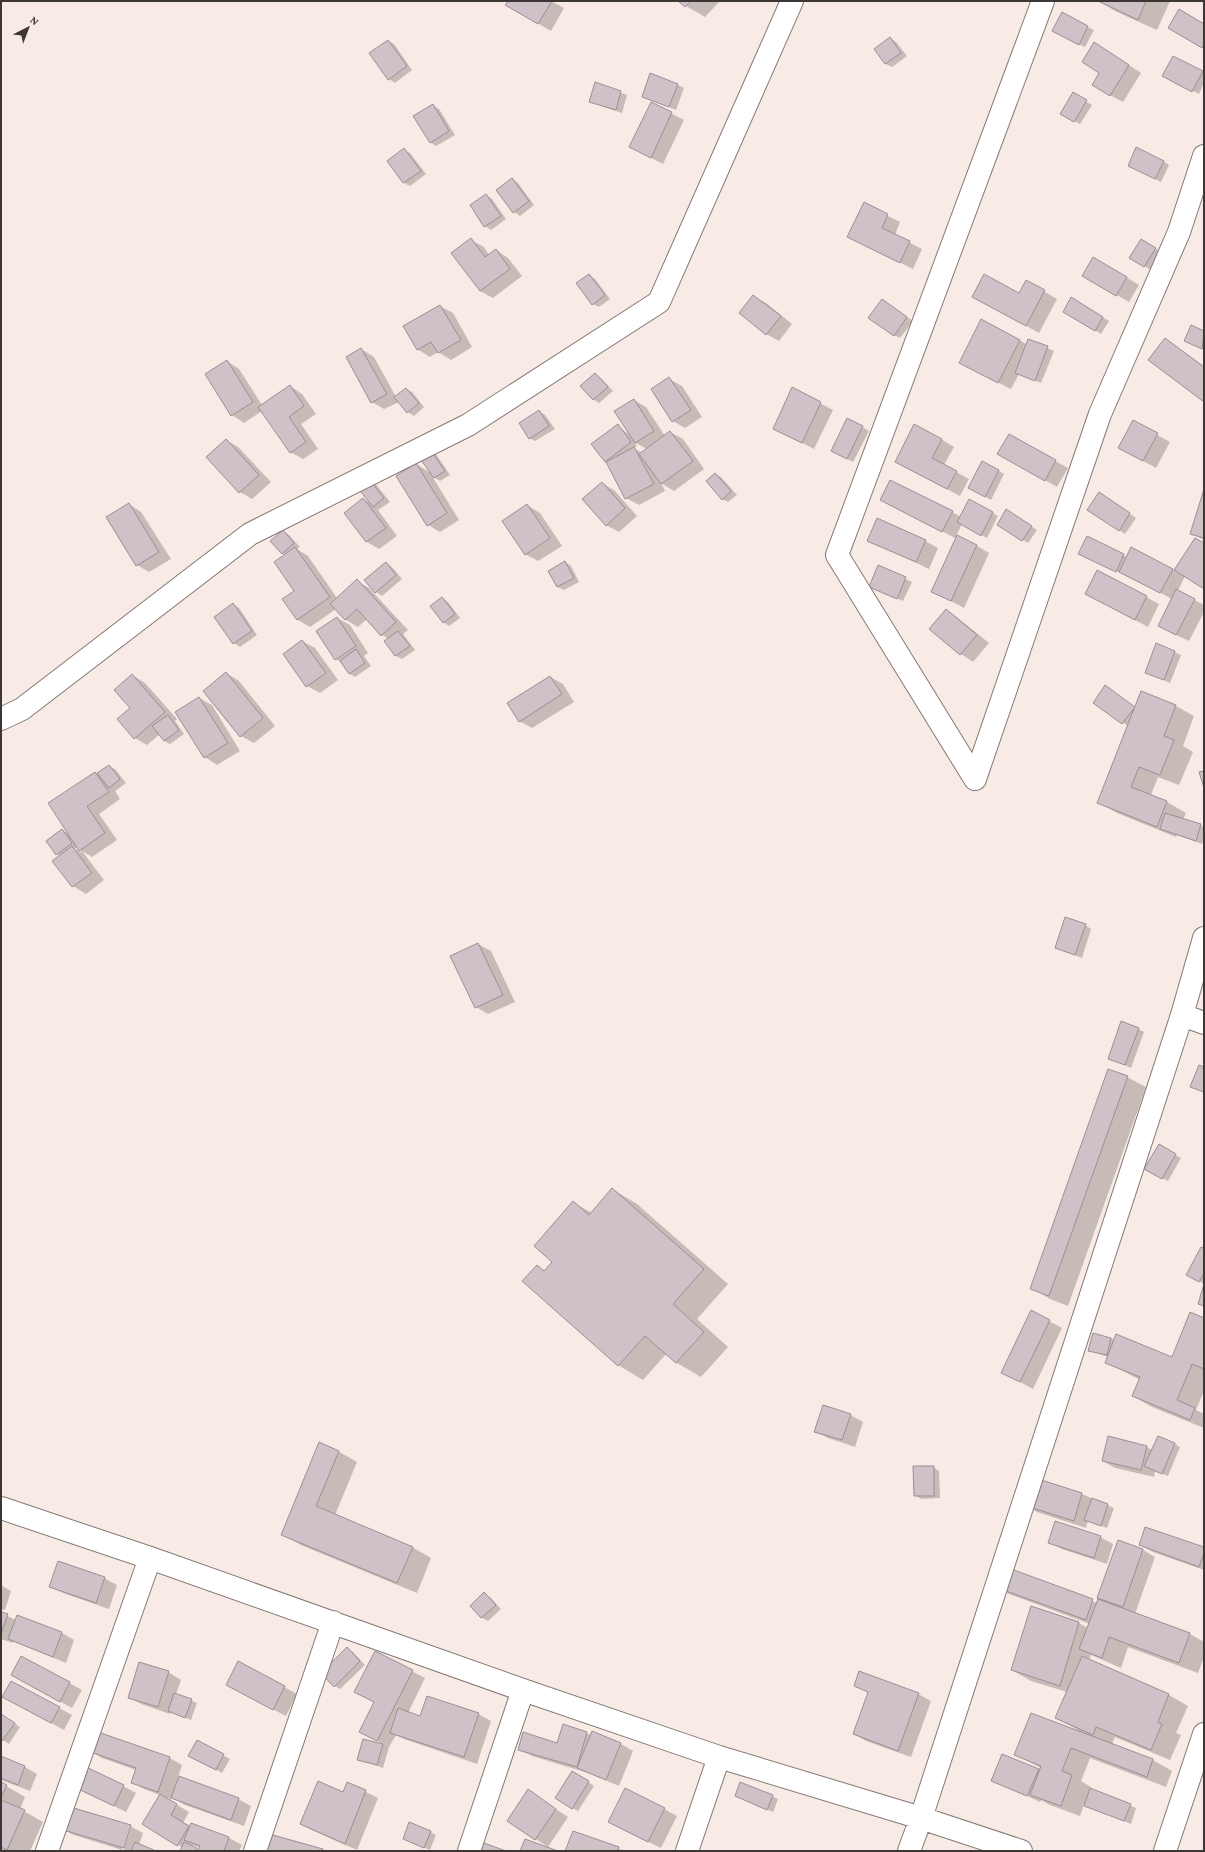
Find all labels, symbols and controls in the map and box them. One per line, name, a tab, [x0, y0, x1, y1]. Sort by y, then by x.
north arrow	[8, 8, 48, 48]
text: N	[28, 14, 42, 28]

